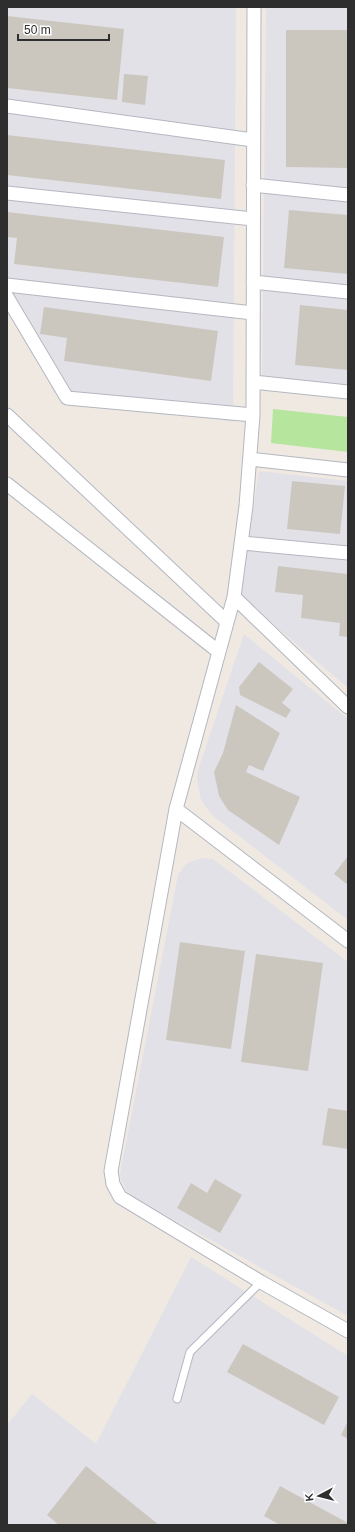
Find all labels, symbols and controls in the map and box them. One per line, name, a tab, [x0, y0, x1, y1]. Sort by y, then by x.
scale bar	[18, 16, 109, 42]
text: 50 m	[24, 23, 51, 37]
north arrow	[299, 1476, 339, 1516]
text: K	[303, 1492, 316, 1502]

